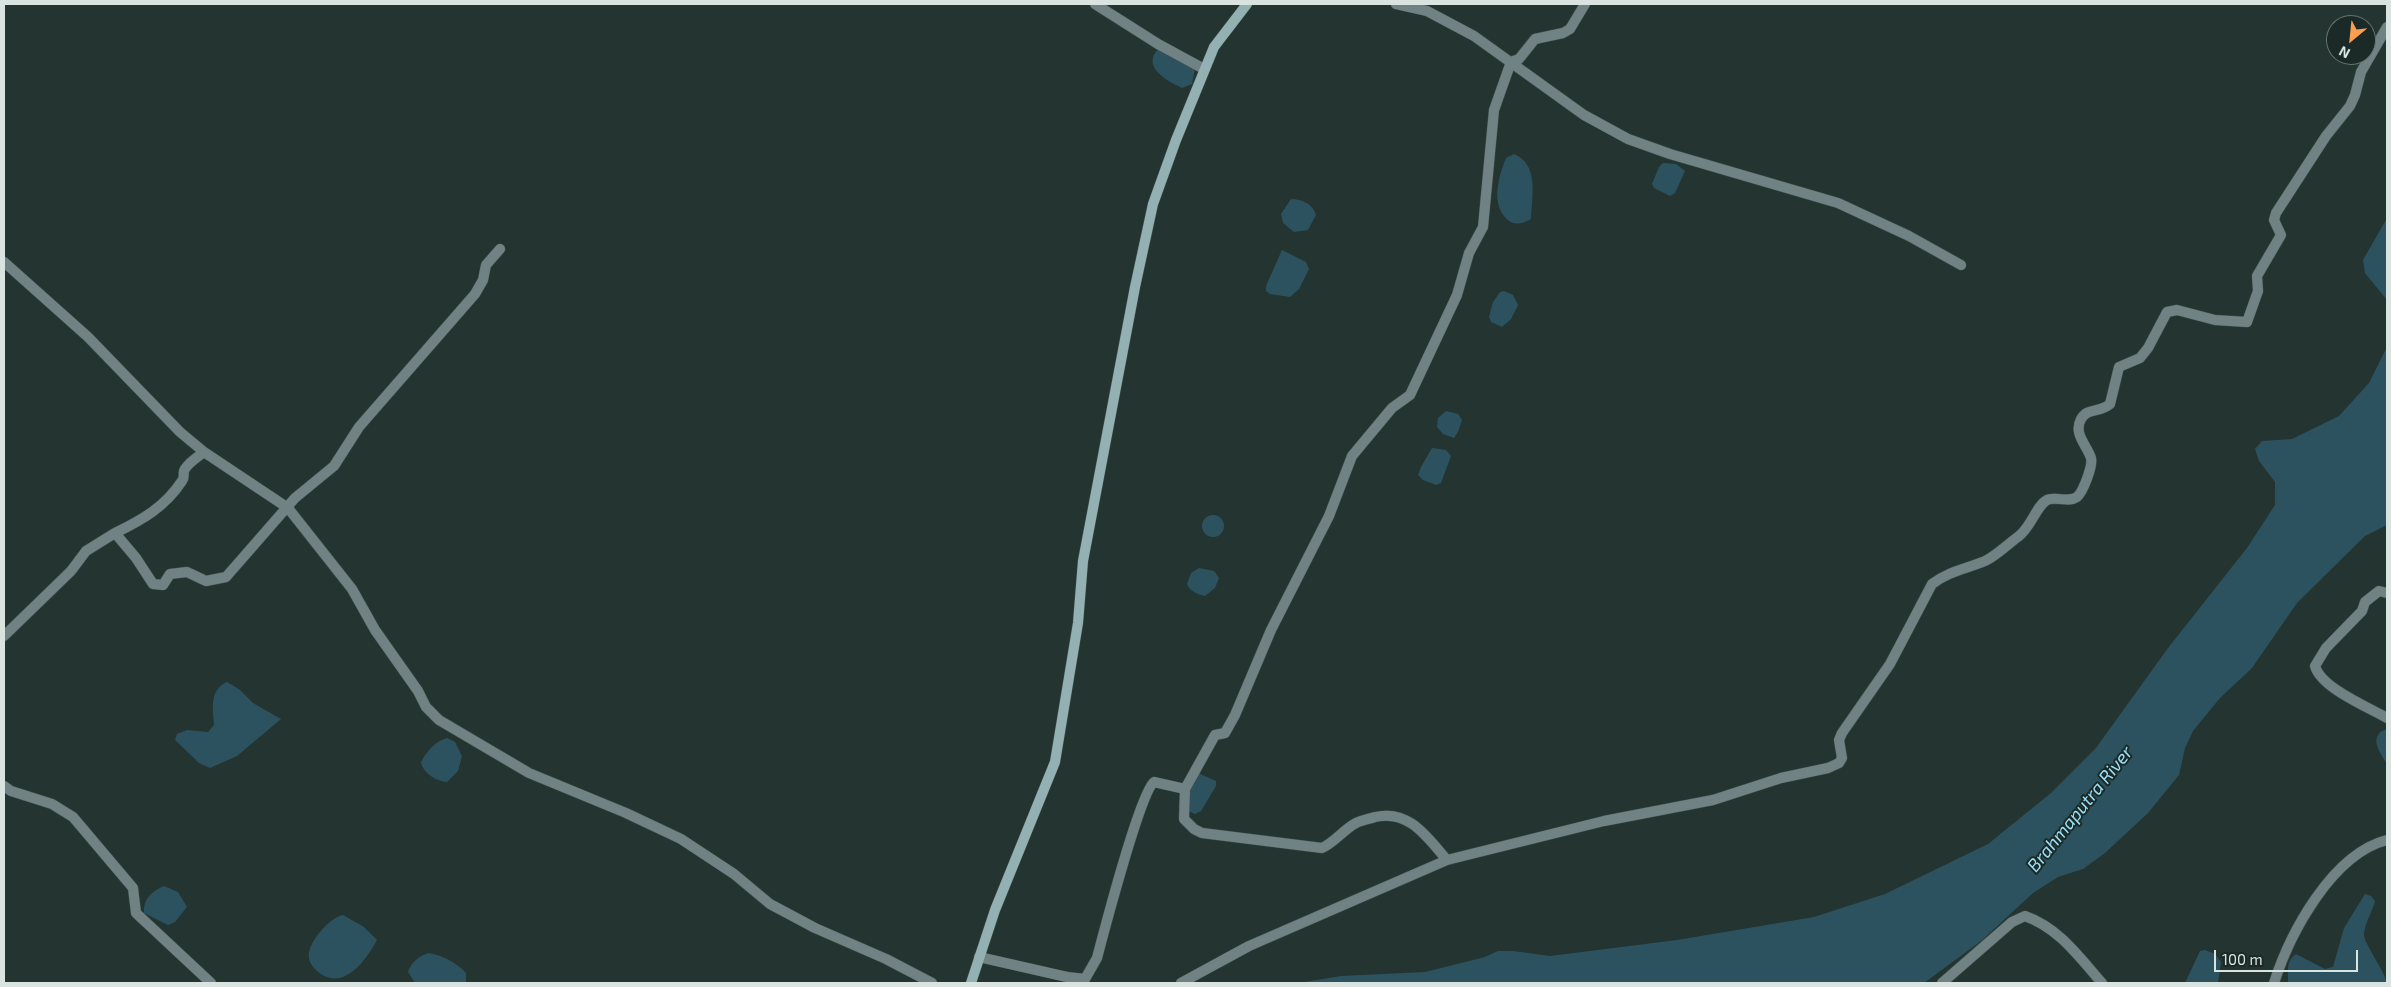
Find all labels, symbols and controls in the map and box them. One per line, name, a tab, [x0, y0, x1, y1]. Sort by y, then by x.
north arrow	[2326, 15, 2376, 65]
text: N	[2336, 43, 2353, 63]
water label: Brahmaputra River	[2023, 742, 2137, 876]
scale bar	[2216, 940, 2360, 972]
text: 100 m	[2222, 950, 2263, 968]

